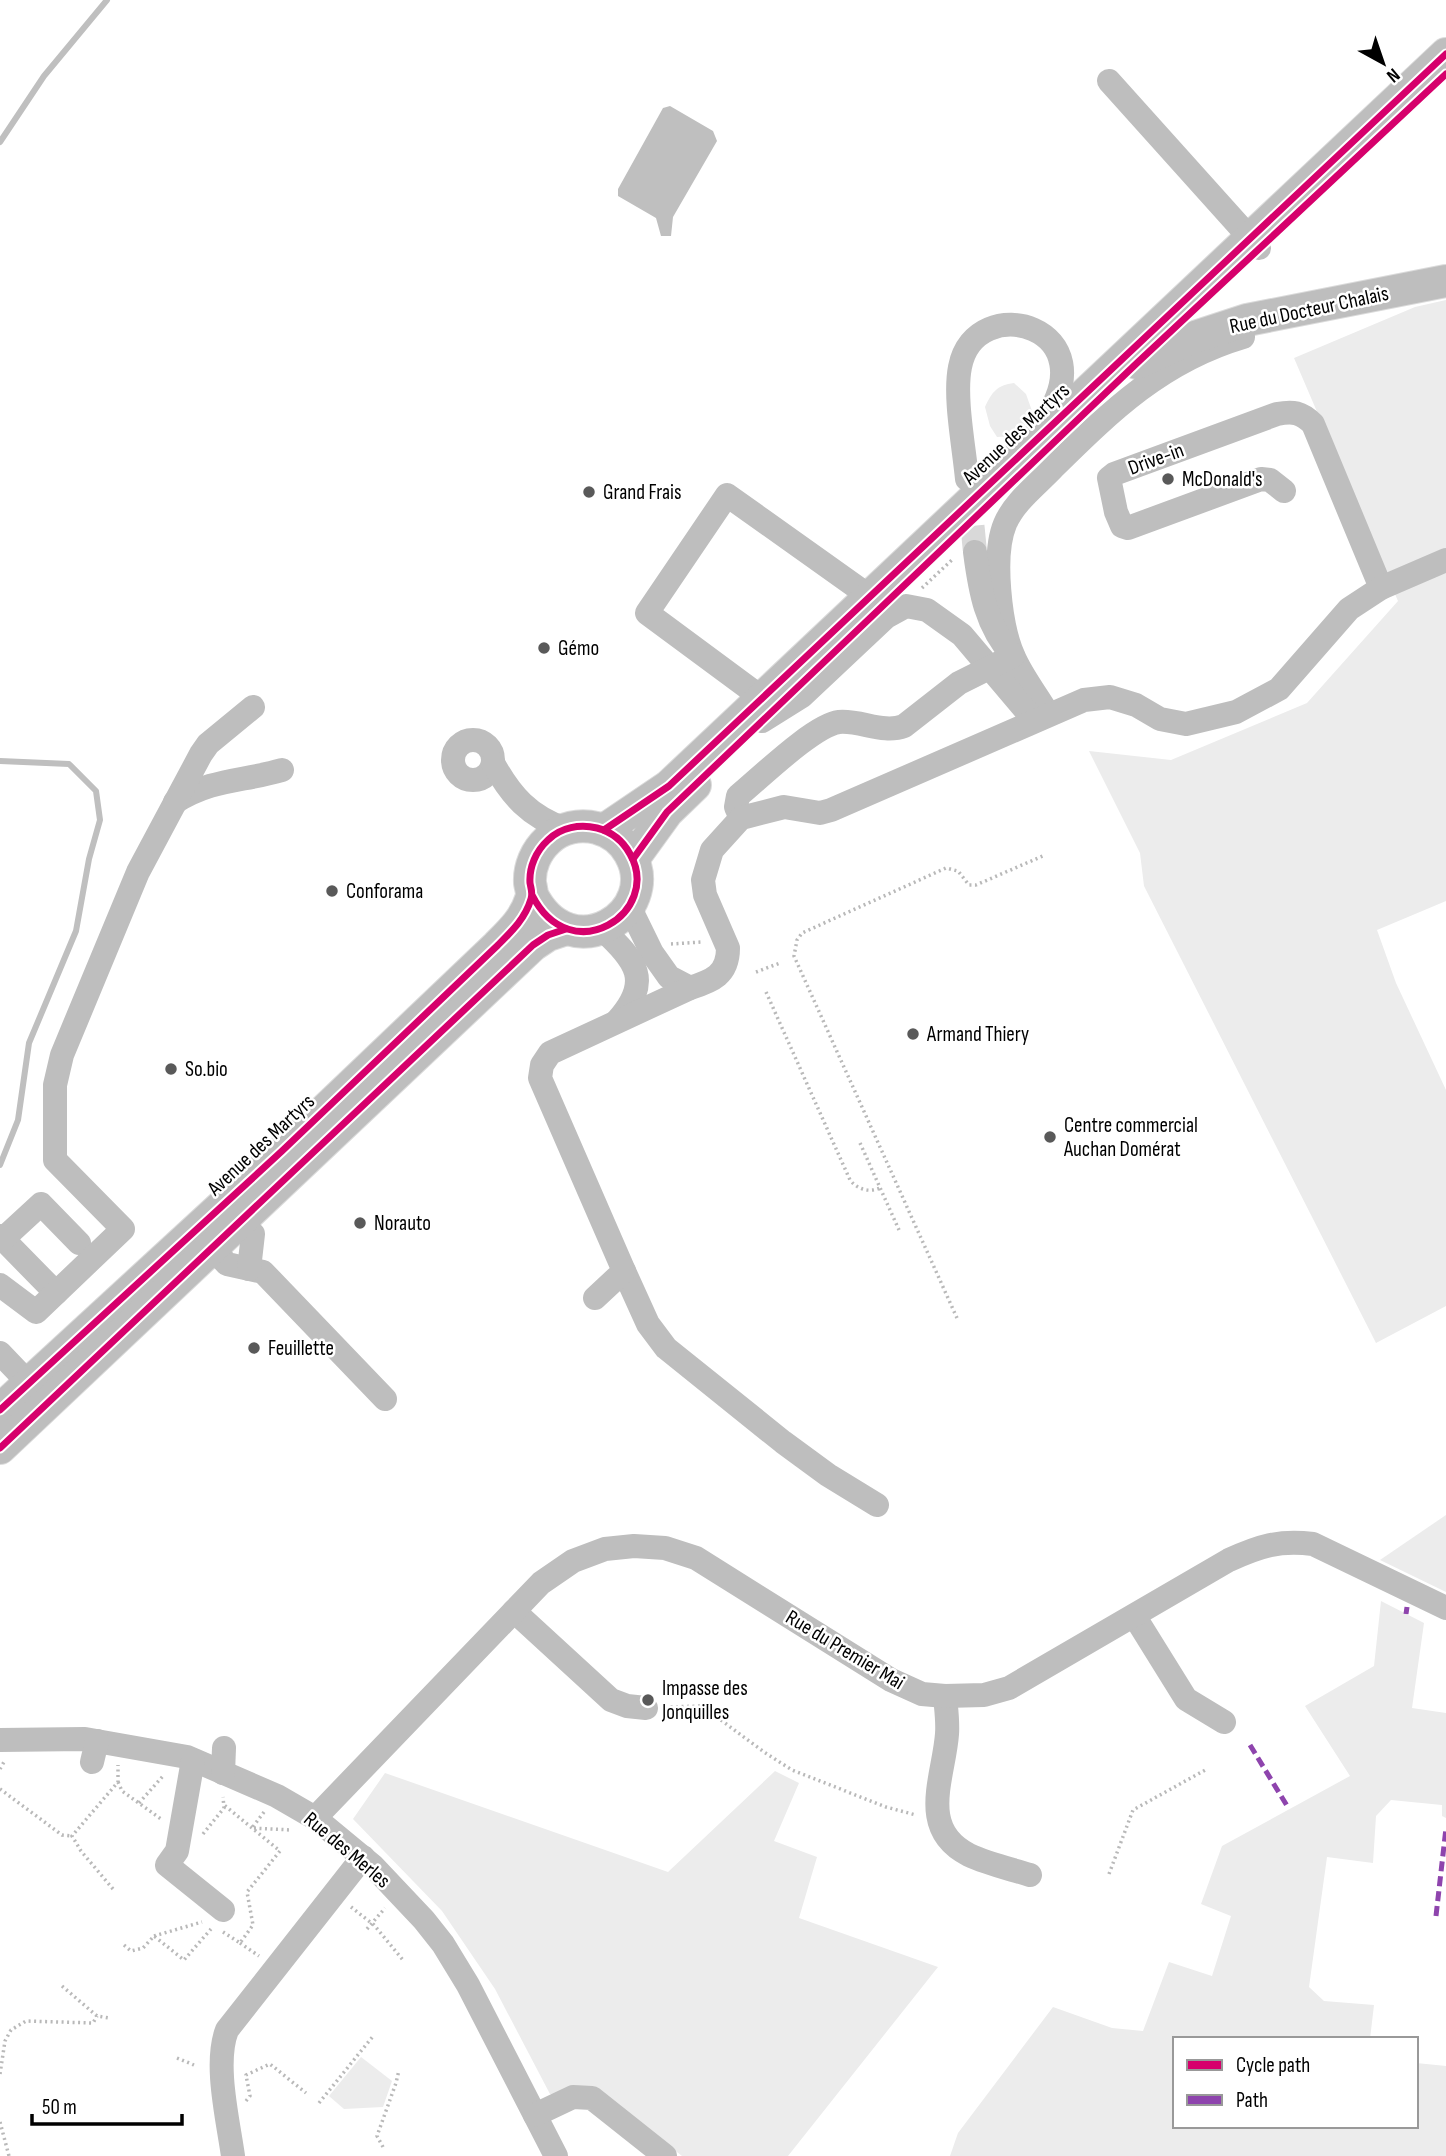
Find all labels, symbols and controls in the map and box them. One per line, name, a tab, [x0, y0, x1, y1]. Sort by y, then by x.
north arrow	[1348, 28, 1418, 98]
text: N	[1382, 63, 1404, 87]
street label: Rue du Docteur Chalais	[1227, 281, 1391, 339]
street label: Avenue des Martyrs	[956, 378, 1075, 491]
street label: Drive-in	[1125, 437, 1187, 481]
place label: McDonald's	[1182, 467, 1263, 492]
marker: McDonald's	[1160, 471, 1176, 487]
place label: Grand Frais	[603, 480, 682, 505]
marker: Grand Frais	[581, 484, 597, 500]
place label: Gémo	[558, 636, 599, 661]
marker: Gémo	[536, 640, 552, 656]
place label: Conforama	[346, 879, 423, 904]
marker: Conforama	[324, 883, 340, 899]
place label: Armand Thiery	[926, 1022, 1029, 1047]
marker: Armand Thiery	[905, 1026, 921, 1042]
place label: So.bio	[185, 1057, 228, 1082]
marker: So.bio	[163, 1061, 179, 1077]
street label: Avenue des Martyrs	[201, 1089, 320, 1202]
place label: Centre commercial Auchan Domérat	[1063, 1113, 1198, 1162]
marker: Centre commercial Auchan Domérat	[1042, 1129, 1058, 1145]
place label: Norauto	[374, 1211, 431, 1236]
marker: Norauto	[352, 1215, 368, 1231]
place label: Feuillette	[268, 1336, 334, 1361]
marker: Feuillette	[246, 1340, 262, 1356]
street label: Rue du Premier Mai	[781, 1605, 909, 1695]
place label: Impasse des Jonquilles	[661, 1676, 748, 1725]
marker: Impasse des Jonquilles	[640, 1692, 656, 1708]
street label: Rue des Merles	[299, 1807, 395, 1893]
legend	[1173, 2037, 1418, 2128]
text: Cycle path	[1236, 2053, 1310, 2078]
scale bar	[32, 2082, 182, 2126]
text: Path	[1236, 2088, 1268, 2113]
text: 50 m	[42, 2095, 77, 2120]

